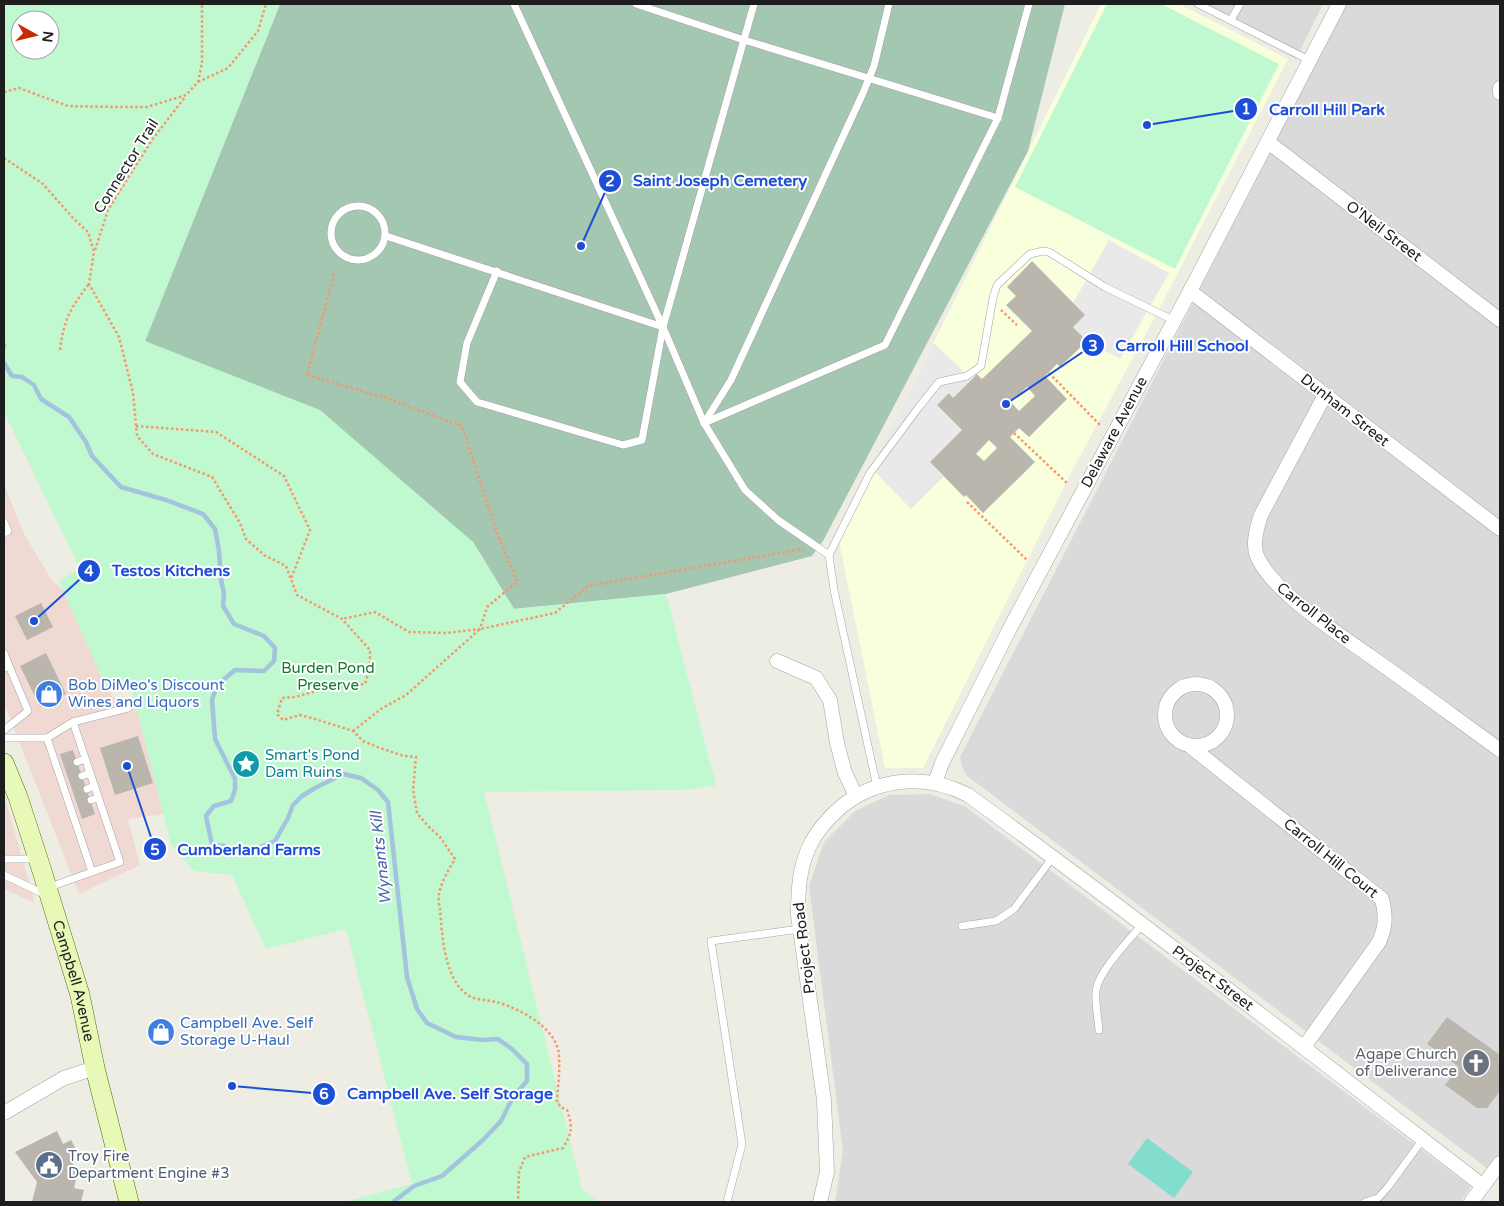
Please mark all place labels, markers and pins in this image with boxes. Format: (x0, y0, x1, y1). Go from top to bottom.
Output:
callout: Carroll Hill Park (1233, 94, 1395, 125)
callout: Saint Joseph Cemetery (598, 165, 817, 196)
callout: Carroll Hill School (1080, 330, 1259, 361)
callout: Testos Kitchens (77, 555, 240, 586)
place label: Bob DiMeo's Discount Wines and Liquors (68, 676, 225, 711)
shop icon: Bob DiMeo's Discount Wines and Liquors (34, 679, 64, 709)
place label: Smart's Pond Dam Ruins (265, 746, 360, 781)
place icon: Smart's Pond Dam Ruins (231, 749, 261, 779)
callout: Cumberland Farms (142, 834, 331, 865)
place label: Campbell Ave. Self Storage U-Haul (180, 1014, 314, 1049)
shop icon: Campbell Ave. Self Storage U-Haul (146, 1017, 176, 1047)
place label: Agape Church of Deliverance (1355, 1045, 1457, 1080)
church icon: Agape Church of Deliverance (1461, 1048, 1491, 1078)
callout: Campbell Ave. Self Storage (312, 1078, 563, 1109)
place label: Troy Fire Department Engine #3 (68, 1147, 230, 1182)
public building icon: Troy Fire Department Engine #3 (34, 1150, 64, 1180)

